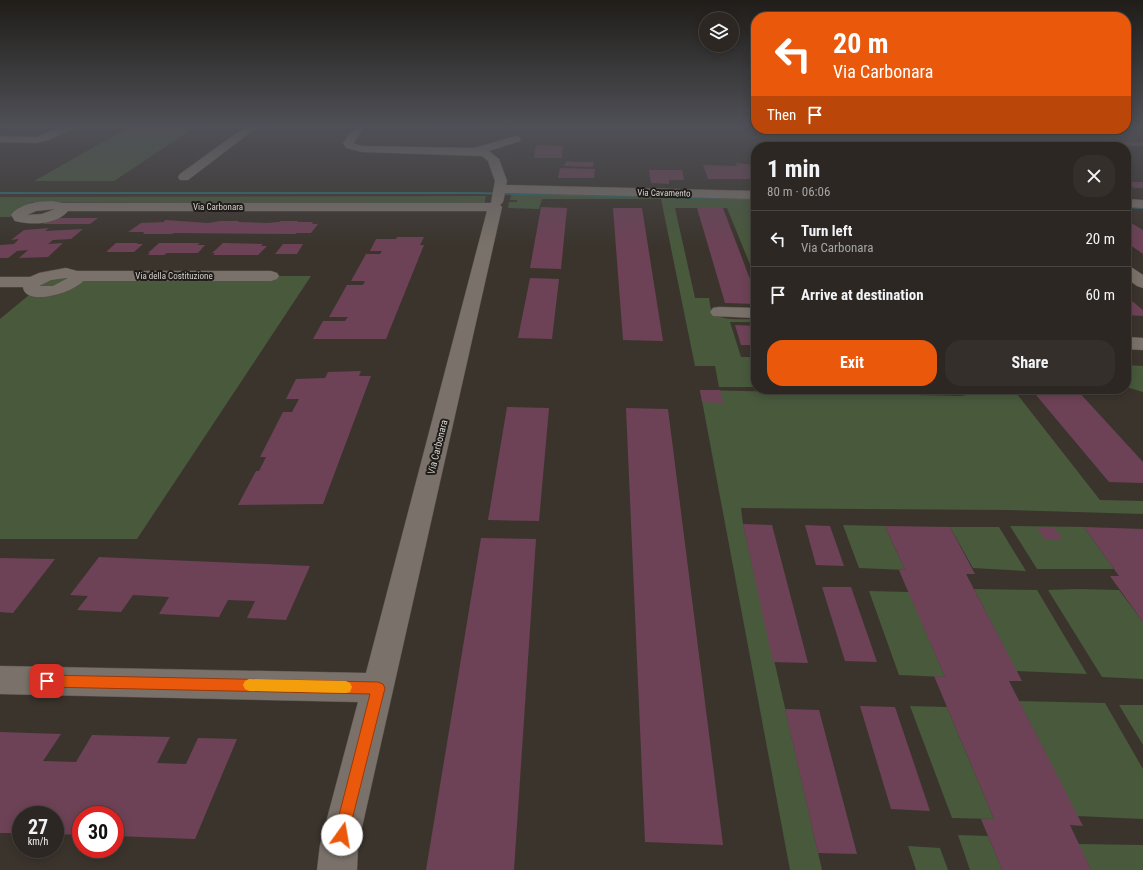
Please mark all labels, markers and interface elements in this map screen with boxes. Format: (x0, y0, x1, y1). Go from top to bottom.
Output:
map controls (699, 12, 739, 52)
button: layers (699, 12, 739, 52)
text: 20 m (833, 27, 889, 60)
icon: left (767, 28, 819, 80)
text: Via Carbonara (833, 61, 933, 82)
icon: arrive (804, 104, 826, 126)
text: Then (767, 106, 796, 124)
text: 1 min (767, 155, 820, 183)
button: close (1073, 155, 1115, 197)
text: 80 m · 06:06 (767, 184, 830, 199)
street label: Via Cavamento (637, 188, 691, 198)
street label: Via Carbonara (193, 202, 243, 212)
text: Turn left (801, 222, 852, 240)
icon: left (767, 228, 789, 250)
text: 20 m (1085, 230, 1115, 248)
text: Via Carbonara (801, 240, 873, 255)
street label: Via della Costituzione (135, 271, 213, 281)
icon: arrive (767, 284, 789, 306)
text: Arrive at destination (801, 286, 924, 304)
text: 60 m (1085, 286, 1115, 304)
button: Exit (767, 340, 937, 386)
button: Share (945, 340, 1115, 386)
street label: Via Carbonara (425, 419, 450, 475)
pin (30, 664, 64, 698)
icon: arrive (36, 670, 58, 692)
speed limit sign: 30 (72, 806, 124, 858)
position arrow (321, 814, 363, 856)
text: 27 (28, 815, 48, 839)
text: km/h (28, 836, 48, 847)

